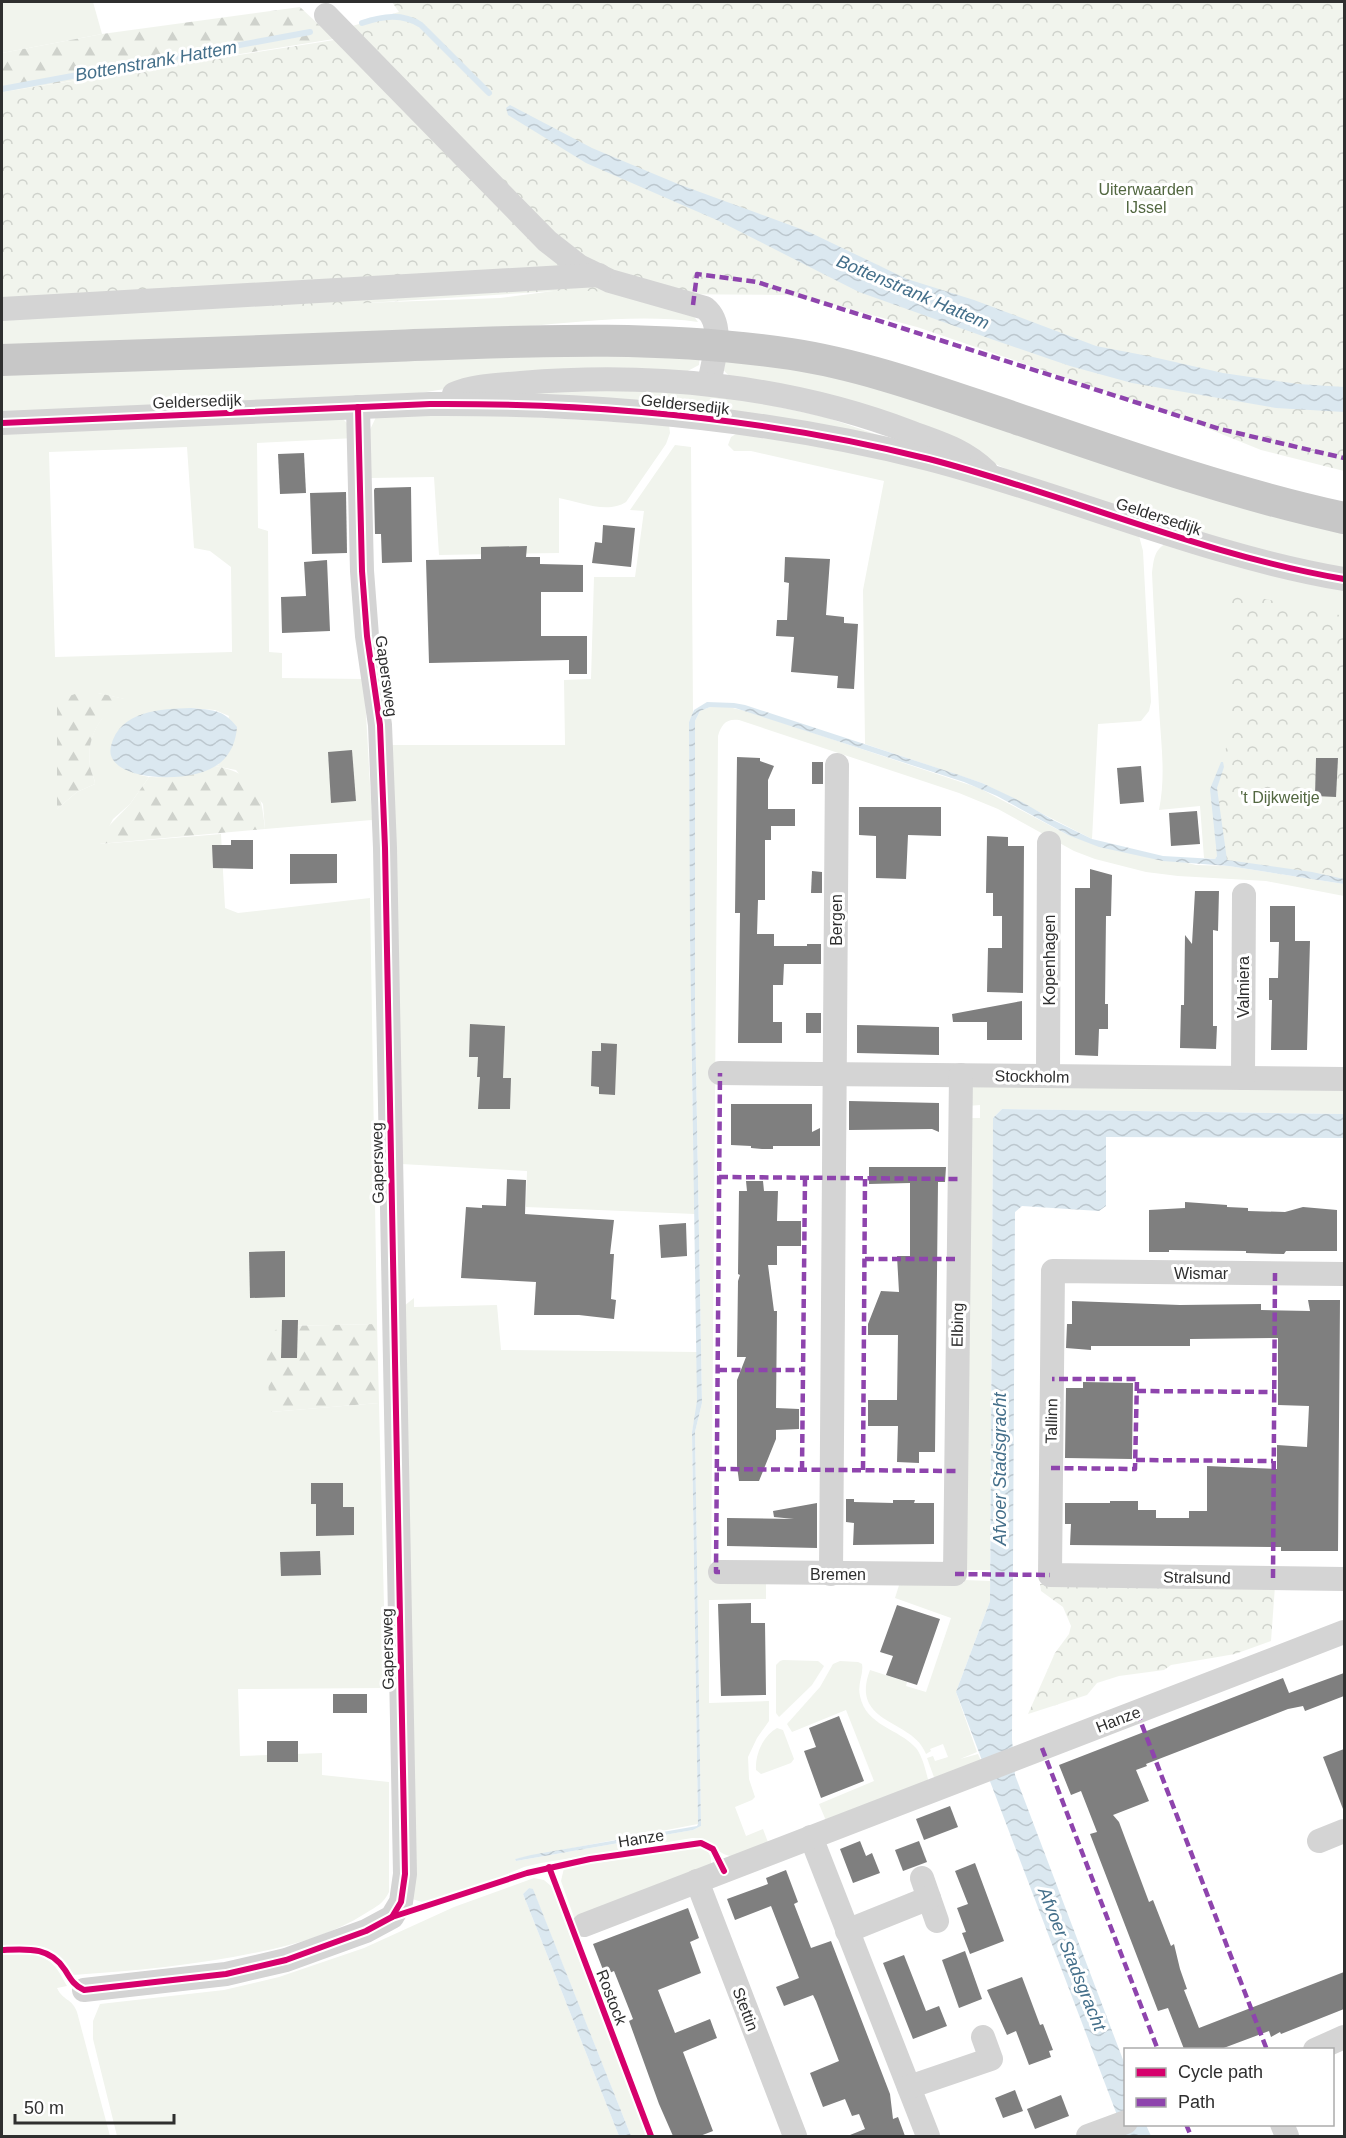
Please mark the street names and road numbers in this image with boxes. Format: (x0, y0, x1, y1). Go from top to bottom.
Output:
street label: Geldersedijk (152, 391, 243, 412)
street label: Geldersedijk (640, 391, 731, 418)
street label: Geldersedijk (1114, 495, 1205, 539)
street label: Gapersweg (372, 634, 401, 718)
street label: Bergen (828, 894, 845, 946)
street label: Kopenhagen (1041, 915, 1058, 1005)
street label: Valmiera (1235, 956, 1252, 1018)
street label: Stockholm (994, 1067, 1069, 1086)
street label: Gapersweg (368, 1122, 387, 1204)
street label: Wismar (1174, 1265, 1229, 1282)
street label: Elbing (949, 1303, 966, 1347)
street label: Tallinn (1043, 1398, 1060, 1444)
street label: Bremen (810, 1566, 866, 1583)
street label: Stralsund (1163, 1568, 1231, 1587)
street label: Gapersweg (378, 1608, 397, 1690)
street label: Hanze (1094, 1703, 1143, 1736)
street label: Hanze (617, 1826, 665, 1851)
street label: Rostock (593, 1967, 630, 2028)
street label: Stettin (729, 1985, 762, 2033)

